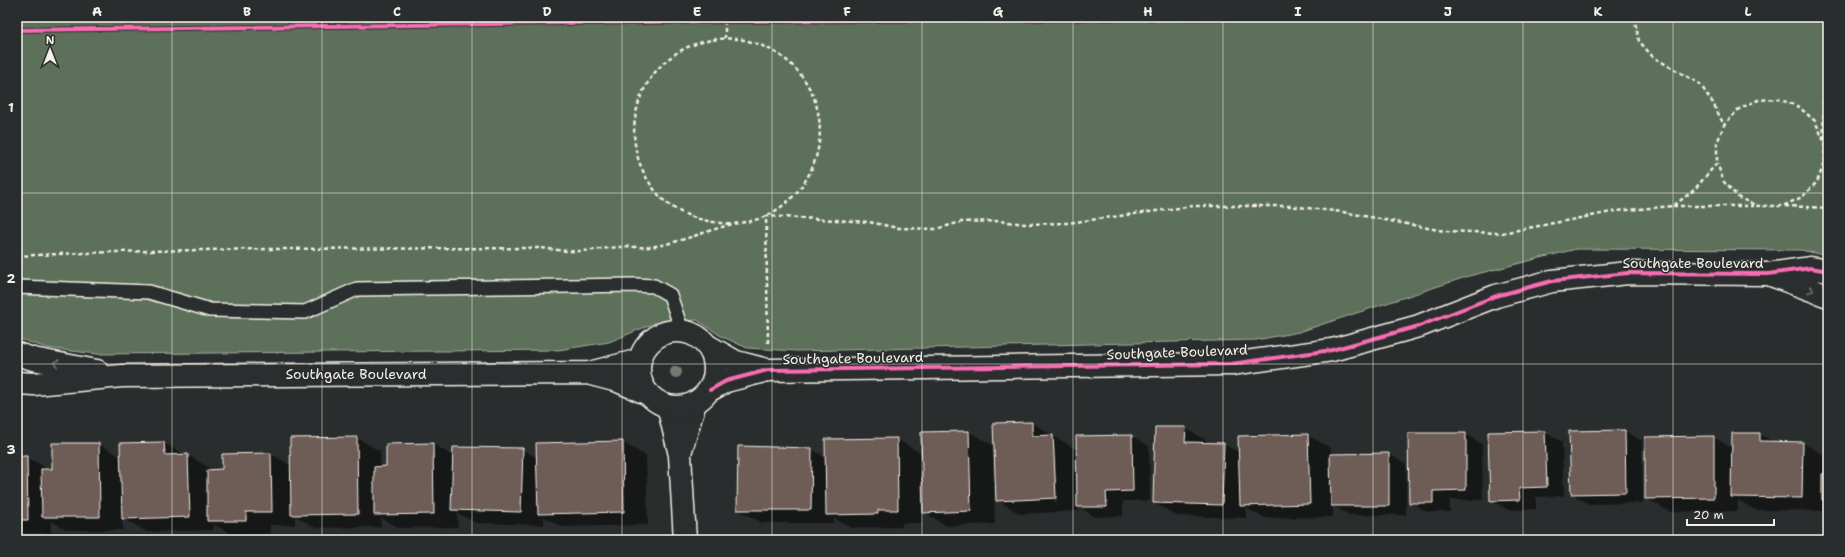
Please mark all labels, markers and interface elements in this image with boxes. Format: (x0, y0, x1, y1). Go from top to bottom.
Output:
text: A (92, 3, 102, 20)
text: B (243, 3, 251, 20)
text: C (393, 3, 401, 20)
text: D (542, 3, 552, 20)
text: E (693, 3, 702, 20)
text: F (843, 3, 851, 20)
text: G (993, 3, 1004, 20)
text: H (1143, 3, 1153, 20)
text: I (1294, 3, 1302, 20)
text: J (1444, 3, 1452, 20)
text: K (1594, 3, 1603, 20)
text: L (1744, 3, 1752, 20)
north arrow (30, 30, 70, 70)
text: N (46, 33, 55, 48)
text: 1 (8, 99, 14, 116)
street label: Southgate Boulevard (1622, 254, 1764, 272)
text: 2 (6, 270, 16, 287)
one-way arrow (1807, 286, 1814, 294)
street label: Southgate Boulevard (1106, 341, 1248, 363)
street label: Southgate Boulevard (782, 348, 924, 368)
one-way arrow (53, 359, 59, 368)
street label: Southgate Boulevard (285, 365, 427, 383)
text: 3 (6, 441, 16, 458)
scale bar (1687, 501, 1774, 527)
text: 20 m (1693, 507, 1724, 523)

